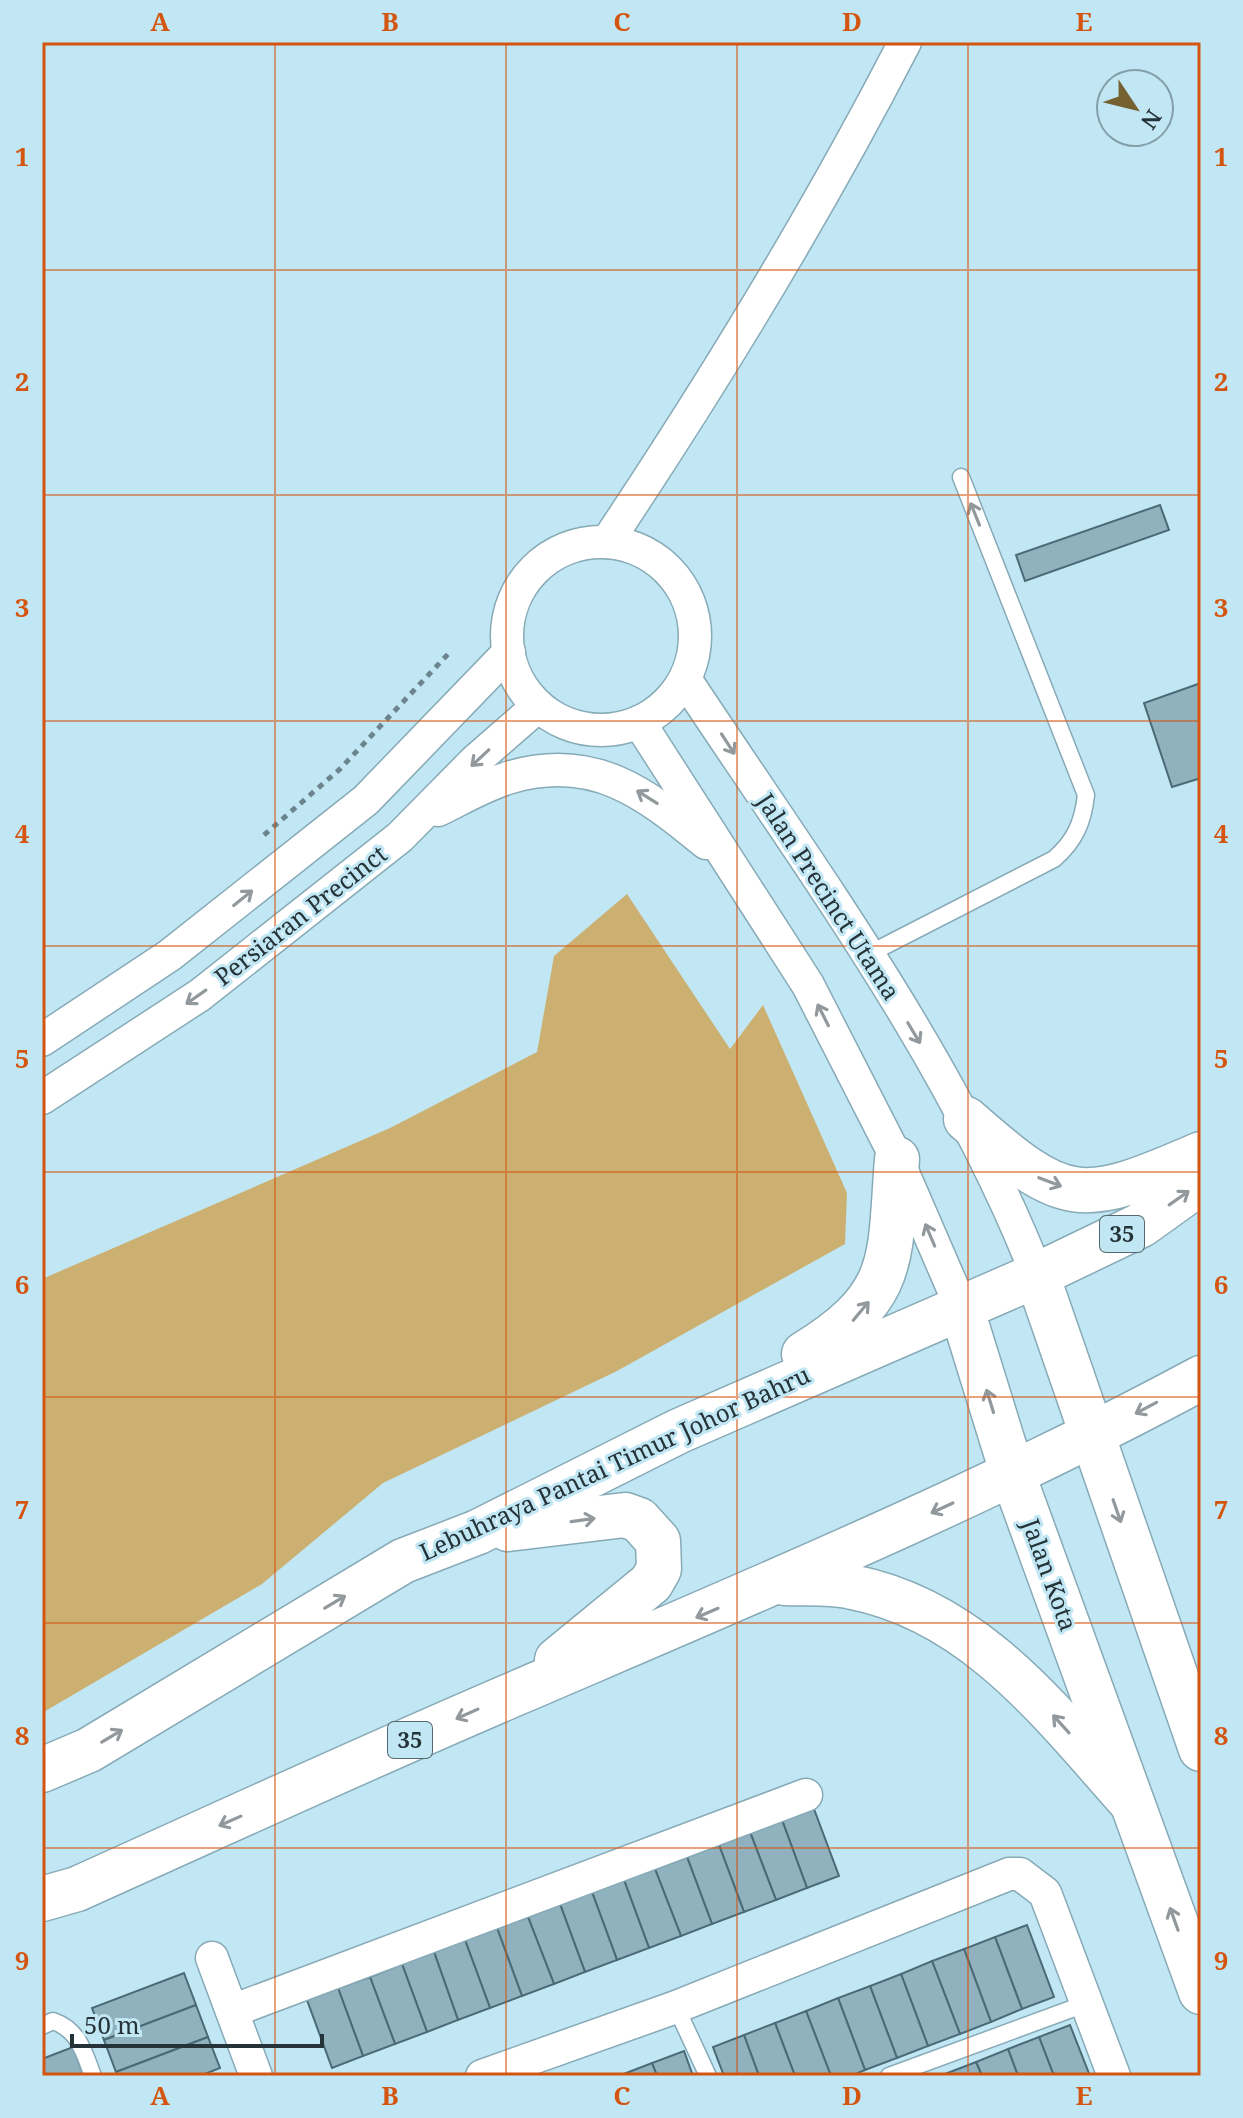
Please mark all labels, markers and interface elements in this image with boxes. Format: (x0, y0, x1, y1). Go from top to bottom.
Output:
text: A (150, 3, 170, 39)
text: B (381, 3, 399, 39)
text: C (613, 3, 631, 39)
text: D (842, 3, 862, 39)
text: E (1076, 3, 1093, 39)
north arrow (1095, 68, 1175, 148)
text: N (1135, 104, 1169, 136)
text: 1 (15, 138, 29, 174)
text: 1 (1214, 138, 1228, 174)
text: 2 (15, 363, 29, 399)
text: 2 (1214, 363, 1228, 399)
one-way arrow (967, 502, 982, 527)
text: 3 (15, 589, 29, 625)
text: 3 (1214, 589, 1228, 625)
one-way arrow (720, 732, 736, 755)
one-way arrow (470, 748, 490, 766)
street label: Jalan Precinct Utama (749, 786, 909, 1006)
one-way arrow (636, 789, 659, 805)
text: 4 (15, 815, 30, 851)
text: 4 (1214, 815, 1229, 851)
street label: Persiaran Precinct (207, 837, 393, 993)
one-way arrow (232, 889, 253, 906)
one-way arrow (185, 989, 207, 1005)
one-way arrow (815, 1003, 831, 1027)
one-way arrow (907, 1021, 923, 1044)
text: 5 (15, 1040, 29, 1076)
text: 5 (1214, 1040, 1228, 1076)
one-way arrow (1037, 1176, 1062, 1191)
one-way arrow (1167, 1190, 1189, 1206)
road number: 35 (1100, 1216, 1144, 1252)
one-way arrow (922, 1223, 937, 1248)
text: 6 (15, 1266, 29, 1302)
text: 6 (1214, 1266, 1228, 1302)
one-way arrow (852, 1301, 870, 1322)
street label: Lebuhraya Pantai Timur Johor Bahru (414, 1357, 815, 1568)
one-way arrow (982, 1388, 997, 1414)
one-way arrow (1134, 1401, 1158, 1416)
text: 7 (15, 1491, 29, 1527)
text: 7 (1214, 1491, 1228, 1527)
one-way arrow (1110, 1498, 1125, 1523)
one-way arrow (930, 1501, 954, 1516)
one-way arrow (570, 1512, 595, 1527)
street label: Jalan Kota (1015, 1513, 1086, 1635)
one-way arrow (323, 1594, 346, 1610)
one-way arrow (695, 1606, 720, 1621)
one-way arrow (456, 1708, 480, 1723)
one-way arrow (1053, 1715, 1071, 1735)
text: 8 (15, 1717, 29, 1753)
text: 8 (1214, 1717, 1228, 1753)
road number: 35 (388, 1722, 432, 1758)
one-way arrow (100, 1728, 123, 1744)
one-way arrow (218, 1814, 243, 1829)
one-way arrow (1166, 1907, 1181, 1932)
text: 9 (15, 1942, 29, 1978)
text: 9 (1214, 1942, 1228, 1978)
scale bar (72, 1998, 322, 2048)
text: 50 m (84, 2008, 140, 2041)
text: A (150, 2077, 170, 2113)
text: B (381, 2077, 399, 2113)
text: C (613, 2077, 631, 2113)
text: D (842, 2077, 862, 2113)
text: E (1076, 2077, 1093, 2113)

